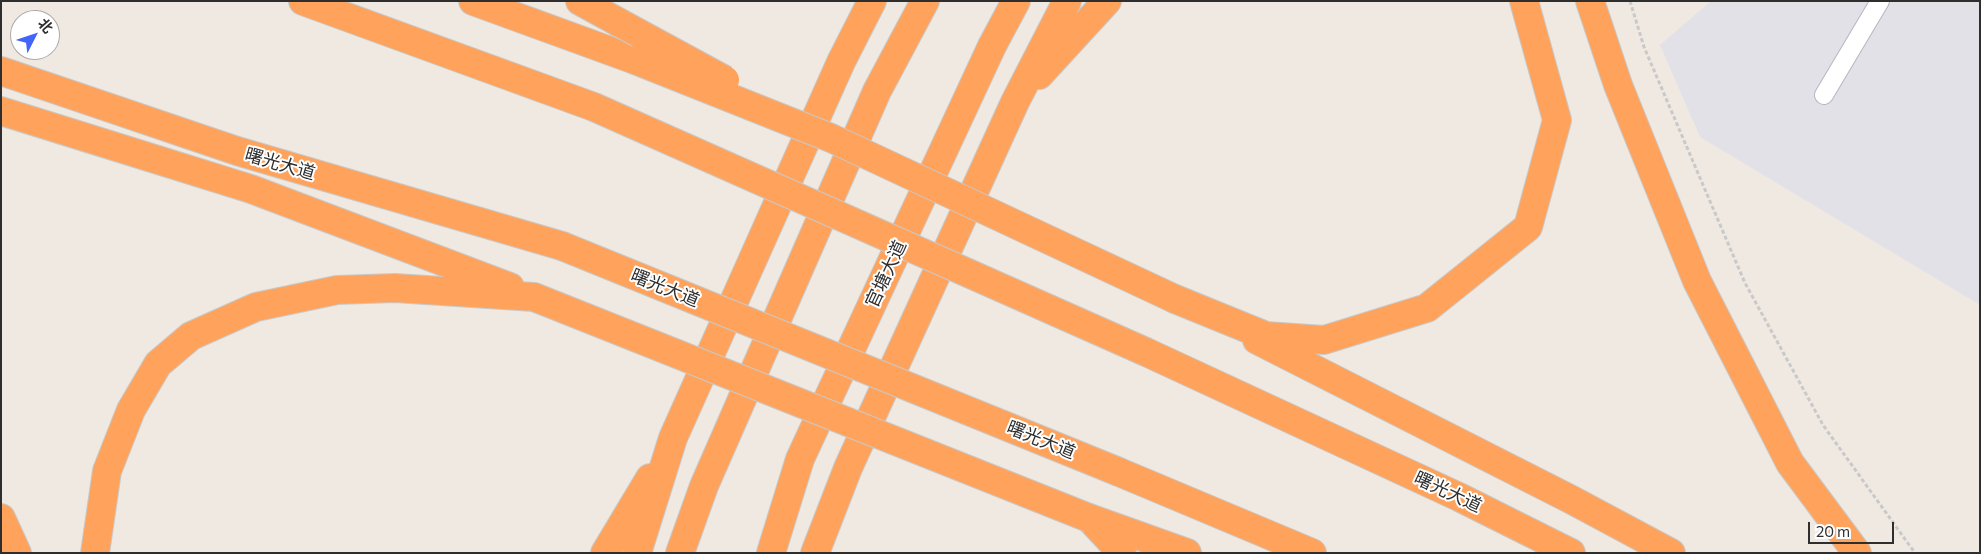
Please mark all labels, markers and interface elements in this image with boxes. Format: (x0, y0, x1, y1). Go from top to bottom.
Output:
north arrow (10, 10, 60, 60)
text: 北 (35, 15, 57, 36)
street label: 曙光大道 (242, 144, 318, 184)
street label: 官塘大道 (861, 237, 911, 311)
street label: 曙光大道 (628, 265, 702, 311)
street label: 曙光大道 (1004, 417, 1078, 463)
street label: 曙光大道 (1411, 467, 1485, 517)
scale bar (1811, 512, 1897, 544)
text: 20 m (1816, 522, 1850, 540)

